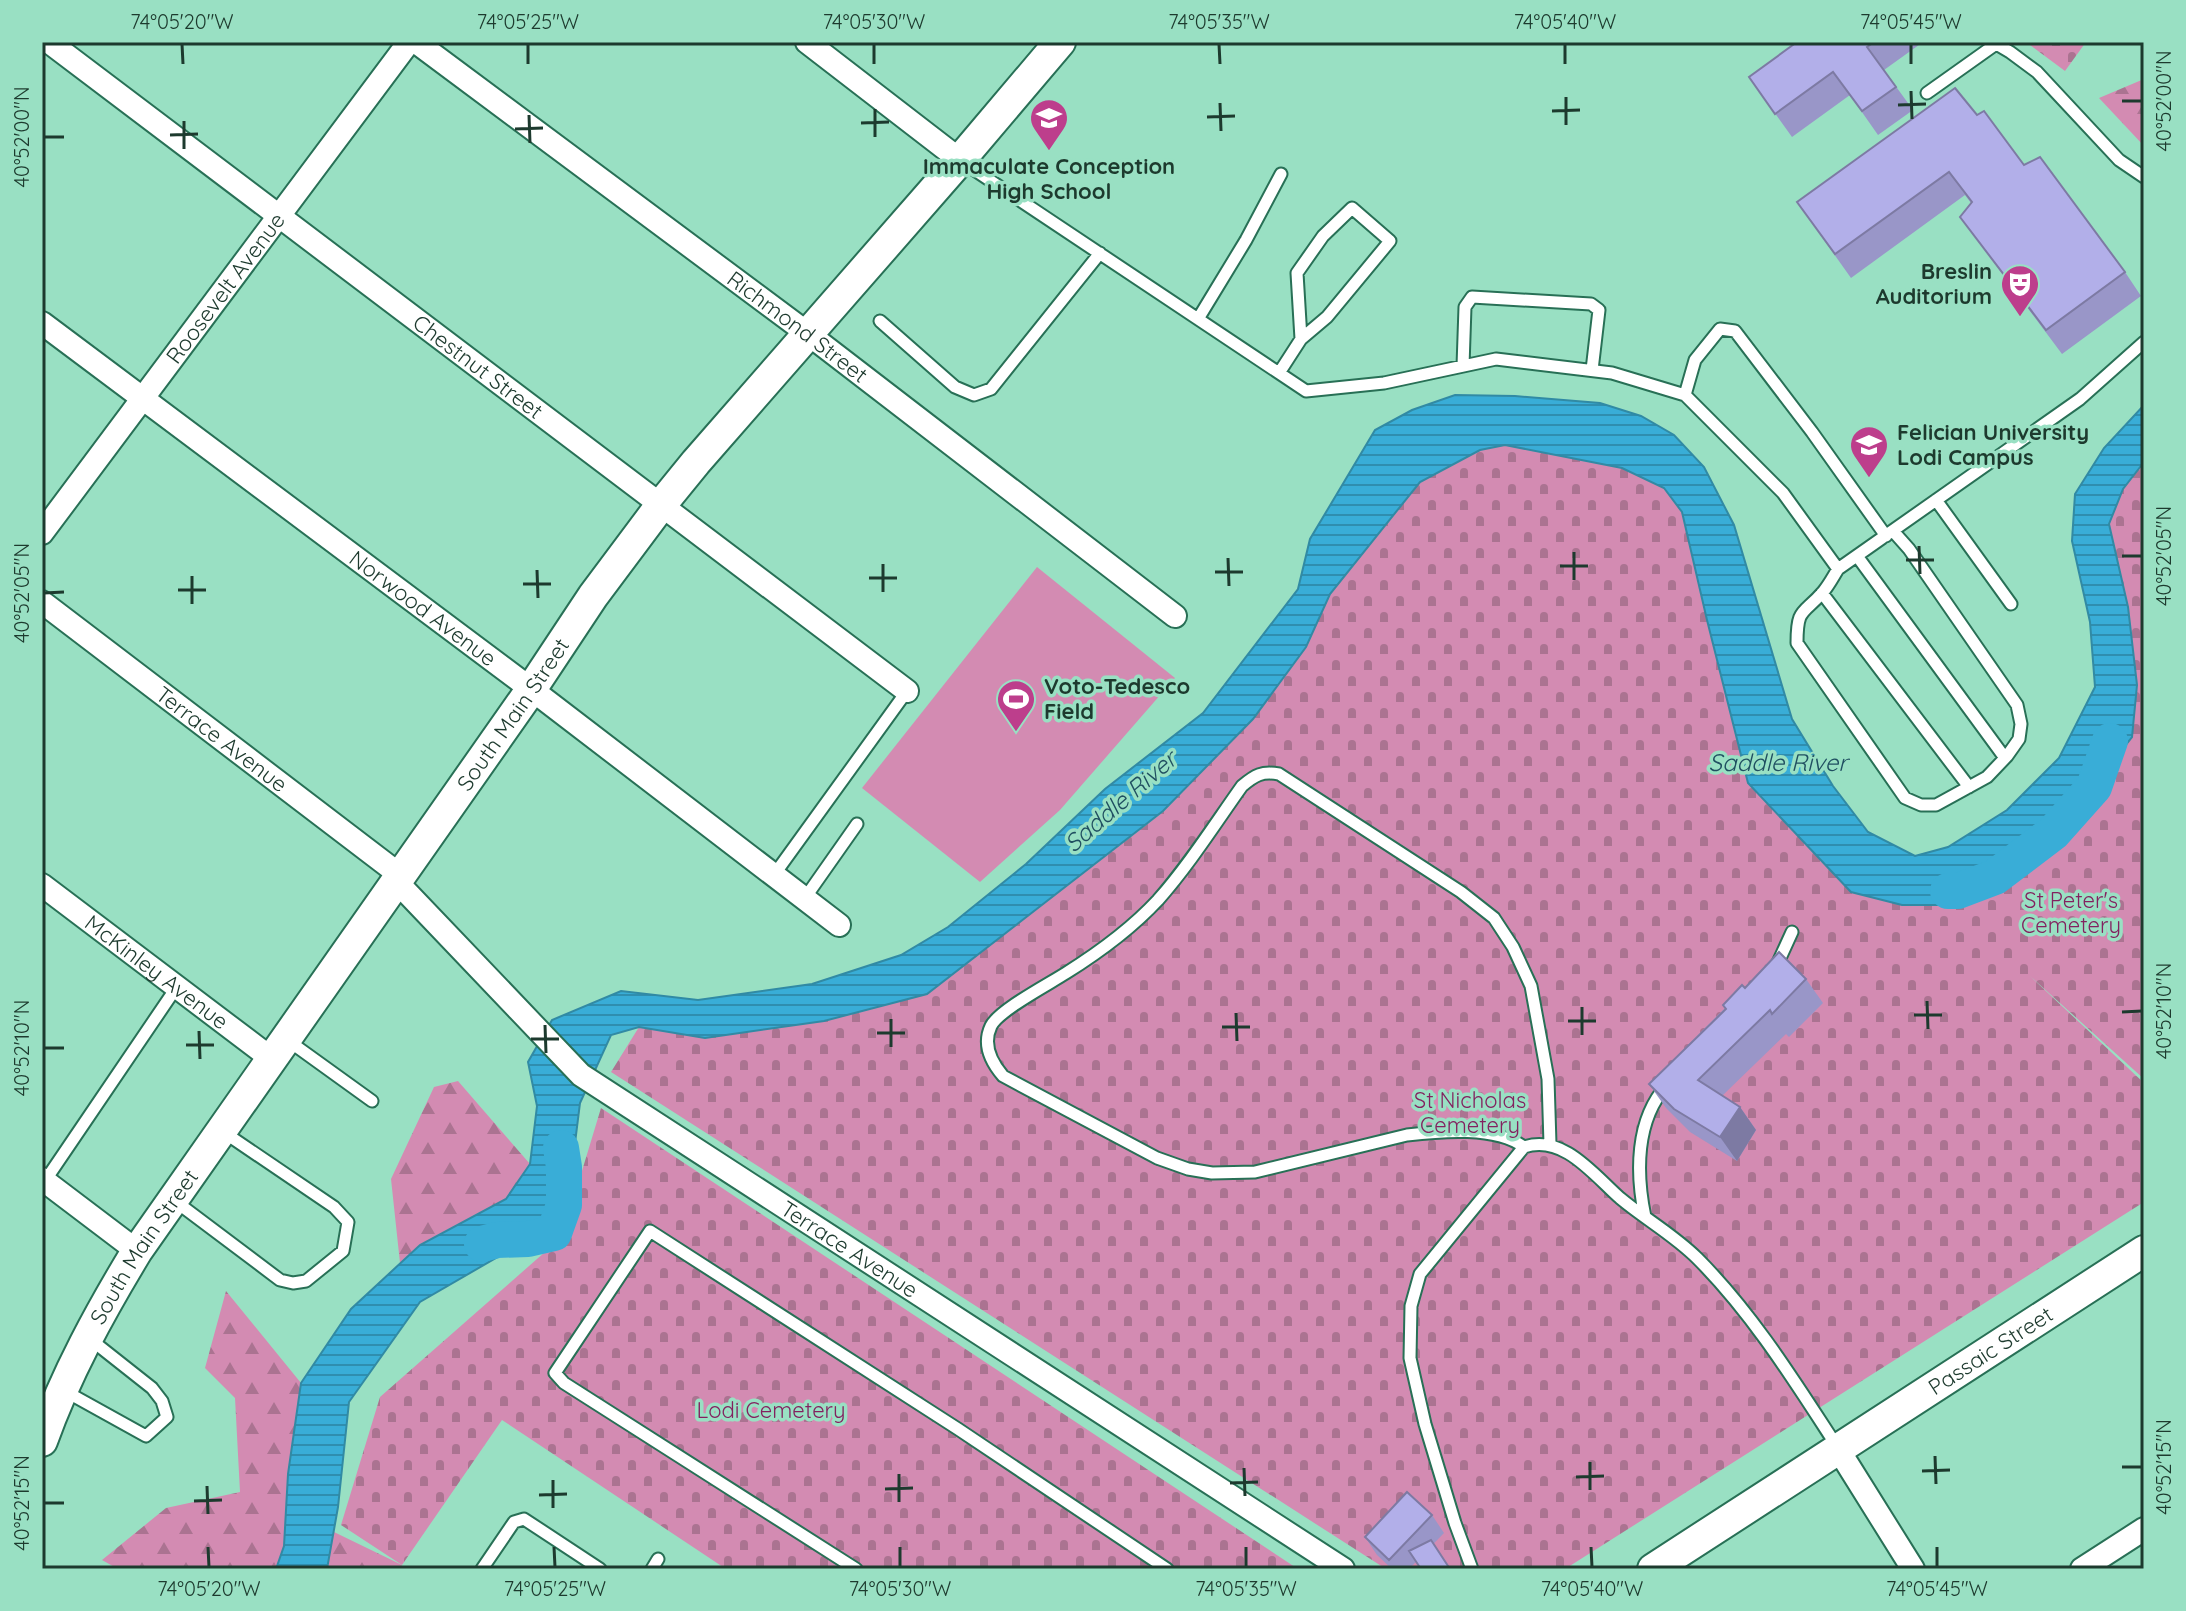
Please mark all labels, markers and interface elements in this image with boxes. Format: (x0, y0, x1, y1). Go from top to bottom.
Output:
text: 74°05'20"W (130, 9, 234, 34)
text: 74°05'25"W (477, 9, 579, 34)
text: 74°05'30"W (823, 9, 925, 34)
text: 74°05'35"W (1168, 9, 1270, 34)
text: 74°05'40"W (1514, 9, 1616, 34)
text: 74°05'45"W (1860, 9, 1962, 34)
text: 40°52'00"N (2151, 51, 2176, 151)
text: 40°52'00"N (9, 87, 34, 187)
school or university icon: Immaculate Conception High School (1028, 97, 1070, 152)
place label: Immaculate Conception High School (923, 152, 1175, 205)
street label: Roosevelt Avenue (160, 207, 291, 369)
place label: Breslin Auditorium (1876, 257, 1992, 310)
theatre icon: Breslin Auditorium (1999, 263, 2041, 318)
street label: Richmond Street (722, 265, 873, 389)
street label: Chestnut Street (407, 308, 549, 425)
place label: Felician University Lodi Campus (1897, 418, 2089, 471)
school or university icon: Felician University Lodi Campus (1848, 424, 1890, 479)
text: 40°52'05"N (2151, 506, 2176, 606)
text: 40°52'05"N (9, 543, 34, 643)
street label: Norwood Avenue (344, 544, 502, 672)
street label: South Main Street (450, 633, 575, 796)
place label: Voto-Tedesco Field (1044, 672, 1190, 725)
sports icon: Voto-Tedesco Field (995, 678, 1037, 733)
street label: Terrace Avenue (150, 680, 293, 798)
water label: Saddle River (1058, 742, 1184, 858)
water label: Saddle River (1708, 747, 1850, 777)
park label: St Peter's Cemetery (2021, 886, 2121, 939)
street label: McKinley Avenue (79, 909, 234, 1035)
text: 40°52'10"N (2151, 963, 2176, 1059)
text: 40°52'10"N (9, 1000, 34, 1096)
park label: St Nicholas Cemetery (1414, 1086, 1526, 1139)
street label: South Main Street (84, 1164, 204, 1329)
street label: Terrace Avenue (775, 1194, 923, 1304)
street label: Passaic Street (1923, 1300, 2058, 1401)
park label: Lodi Cemetery (696, 1396, 846, 1424)
text: 40°52'15"N (2151, 1419, 2176, 1515)
text: 40°52'15"N (9, 1455, 34, 1551)
text: 74°05'20"W (157, 1576, 261, 1601)
text: 74°05'25"W (504, 1576, 606, 1601)
text: 74°05'30"W (849, 1576, 951, 1601)
text: 74°05'35"W (1195, 1576, 1297, 1601)
text: 74°05'40"W (1541, 1576, 1643, 1601)
text: 74°05'45"W (1886, 1576, 1988, 1601)

